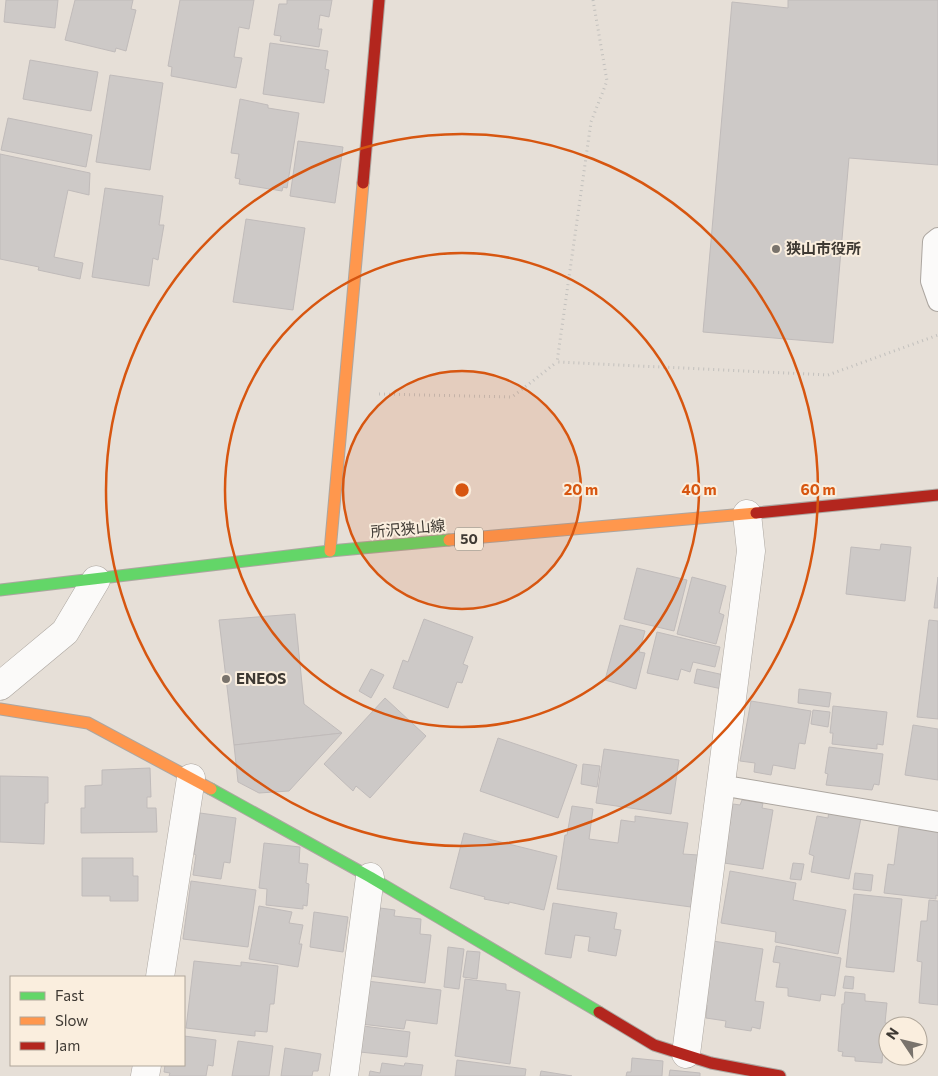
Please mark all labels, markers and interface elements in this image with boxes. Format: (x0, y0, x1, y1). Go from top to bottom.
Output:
place label: 狭山市役所 (786, 239, 861, 257)
marker: 狭山市役所 (770, 243, 782, 255)
text: 20 m (564, 480, 598, 498)
text: 40 m (681, 480, 717, 498)
text: 60 m (800, 480, 836, 498)
centre of rings (453, 481, 471, 499)
street label: 所沢狭山線 (370, 516, 446, 540)
road number: 50 (455, 528, 483, 550)
place label: ENEOS (236, 669, 286, 687)
marker: ENEOS (220, 673, 232, 685)
legend (10, 976, 185, 1066)
text: Fast (55, 986, 84, 1004)
text: Slow (55, 1011, 88, 1029)
north arrow (878, 1016, 928, 1066)
text: N (882, 1024, 902, 1042)
text: Jam (55, 1036, 80, 1054)

